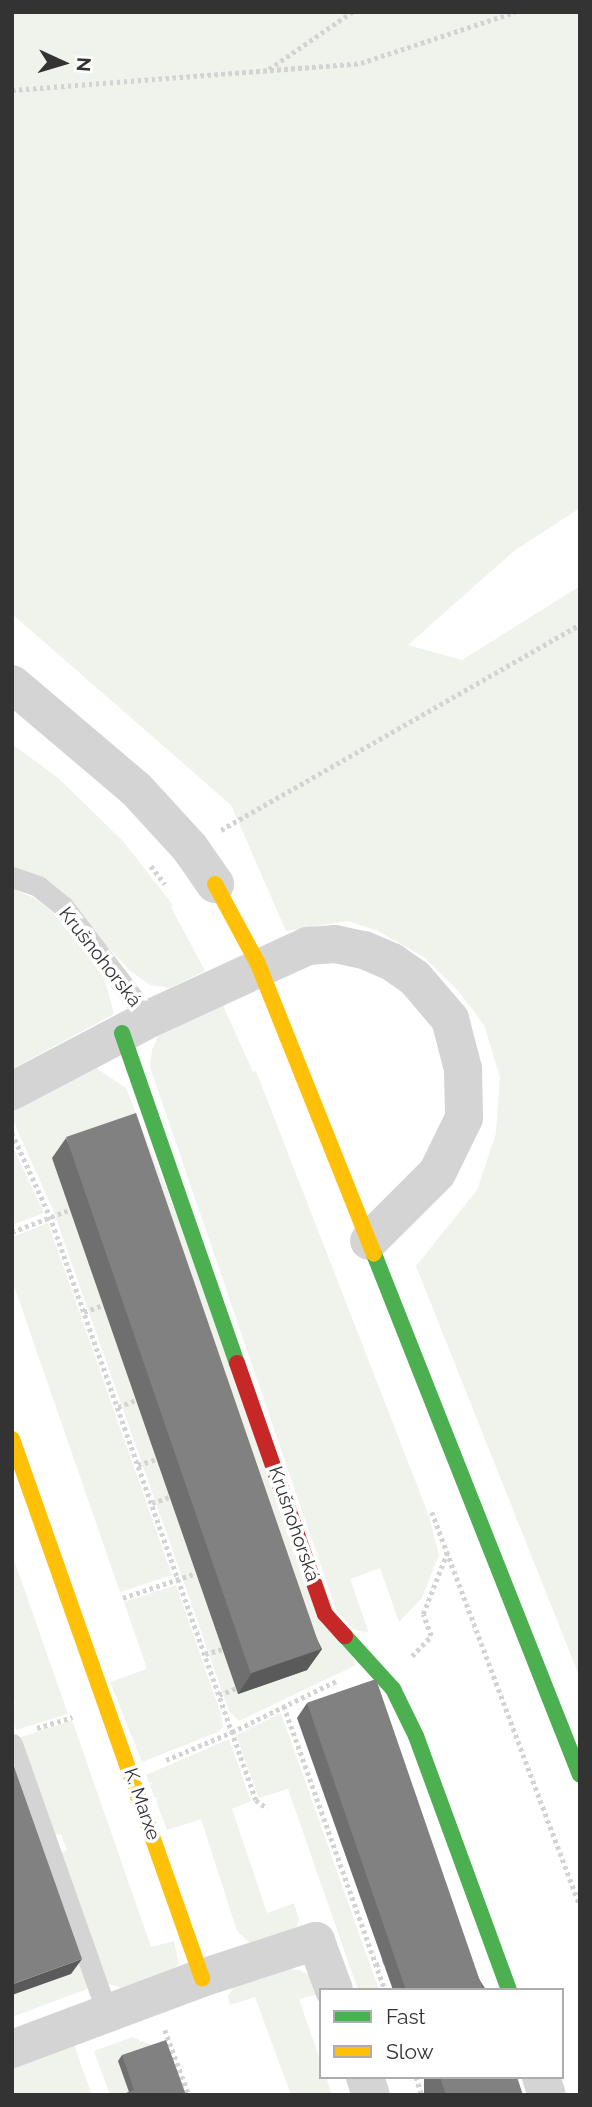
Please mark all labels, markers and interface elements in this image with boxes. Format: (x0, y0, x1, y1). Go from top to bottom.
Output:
north arrow (28, 28, 98, 98)
text: N (72, 56, 95, 72)
street label: Krušnohorská (54, 903, 146, 1011)
street label: Krušnohorská (264, 1463, 324, 1585)
street label: K. Marxe (119, 1765, 165, 1843)
legend (319, 1988, 564, 2079)
text: Fast (386, 2004, 426, 2029)
text: Slow (386, 2039, 434, 2064)

